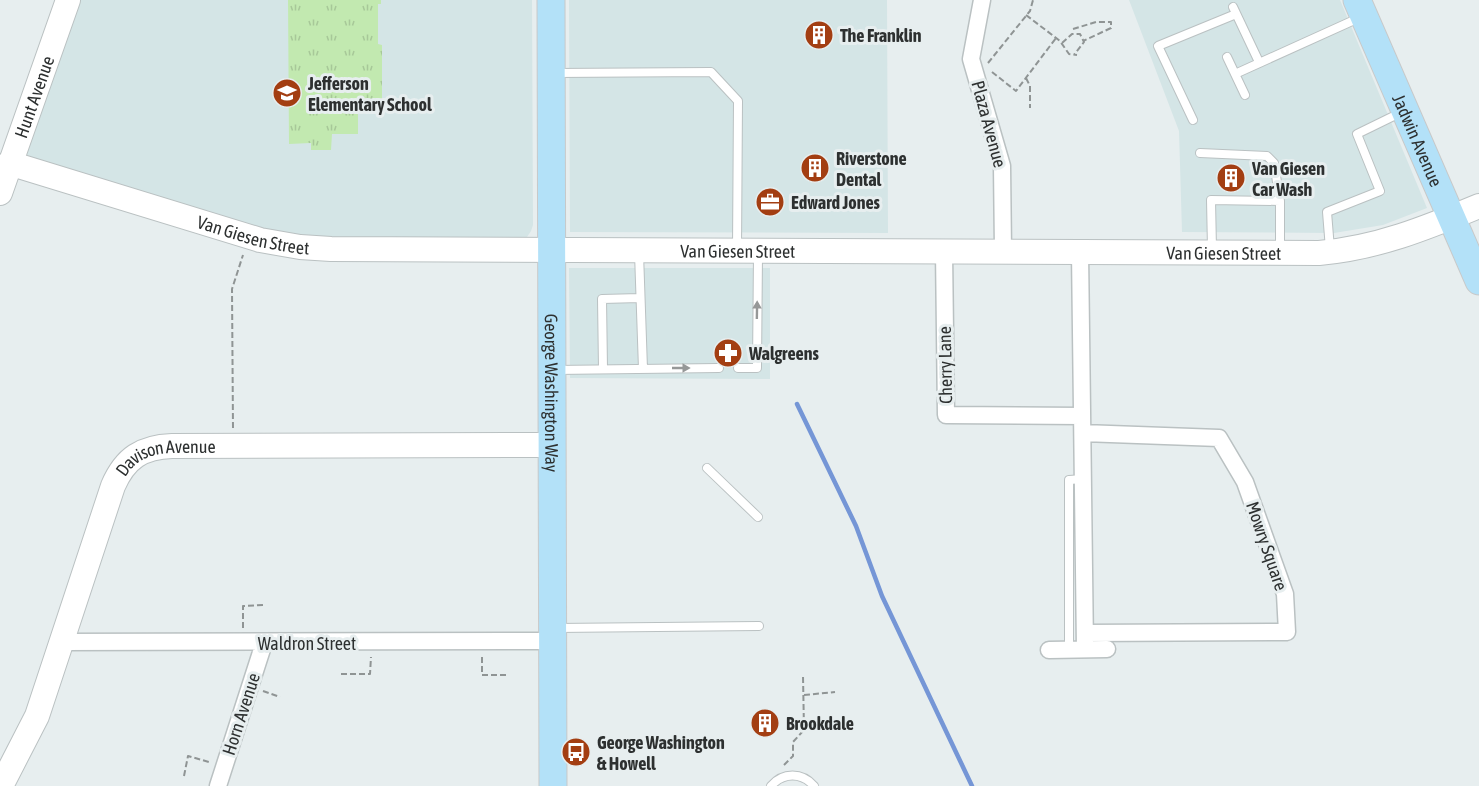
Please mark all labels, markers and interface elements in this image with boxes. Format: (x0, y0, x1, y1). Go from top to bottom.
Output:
building icon: The Franklin (803, 19, 835, 51)
place label: The Franklin (840, 25, 922, 46)
street label: Hunt Avenue (10, 53, 58, 141)
place label: Jefferson Elementary School (307, 73, 432, 115)
school or university icon: Jefferson Elementary School (271, 77, 303, 109)
street label: Plaza Avenue (967, 78, 1011, 170)
street label: Jadwin Avenue (1389, 91, 1447, 190)
place label: Riverstone Dental (836, 148, 907, 190)
building icon: Riverstone Dental (799, 152, 831, 184)
place label: Van Giesen Car Wash (1251, 158, 1325, 200)
building icon: Van Giesen Car Wash (1215, 162, 1247, 194)
office icon: Edward Jones (754, 186, 786, 218)
place label: Edward Jones (791, 192, 881, 213)
street label: Van Giesen Street (195, 211, 310, 258)
street label: Van Giesen Street (680, 240, 795, 261)
street label: Van Giesen Street (1166, 242, 1281, 263)
one-way arrow (753, 300, 762, 319)
street label: George Washington Way (541, 314, 563, 472)
street label: Cherry Lane (934, 326, 956, 404)
pharmacy icon: Walgreens (712, 337, 744, 369)
place label: Walgreens (748, 343, 819, 364)
one-way arrow (672, 363, 691, 373)
street label: Davison Avenue (111, 435, 216, 479)
street label: Mowry Square (1242, 499, 1292, 593)
street label: Waldron Street (258, 633, 356, 654)
street label: Horn Avenue (218, 670, 264, 758)
building icon: Brookdale (749, 707, 781, 739)
place label: Brookdale (786, 713, 854, 734)
place label: George Washington & Howell (597, 732, 725, 774)
bus stop icon: George Washington & Howell (560, 736, 592, 768)

